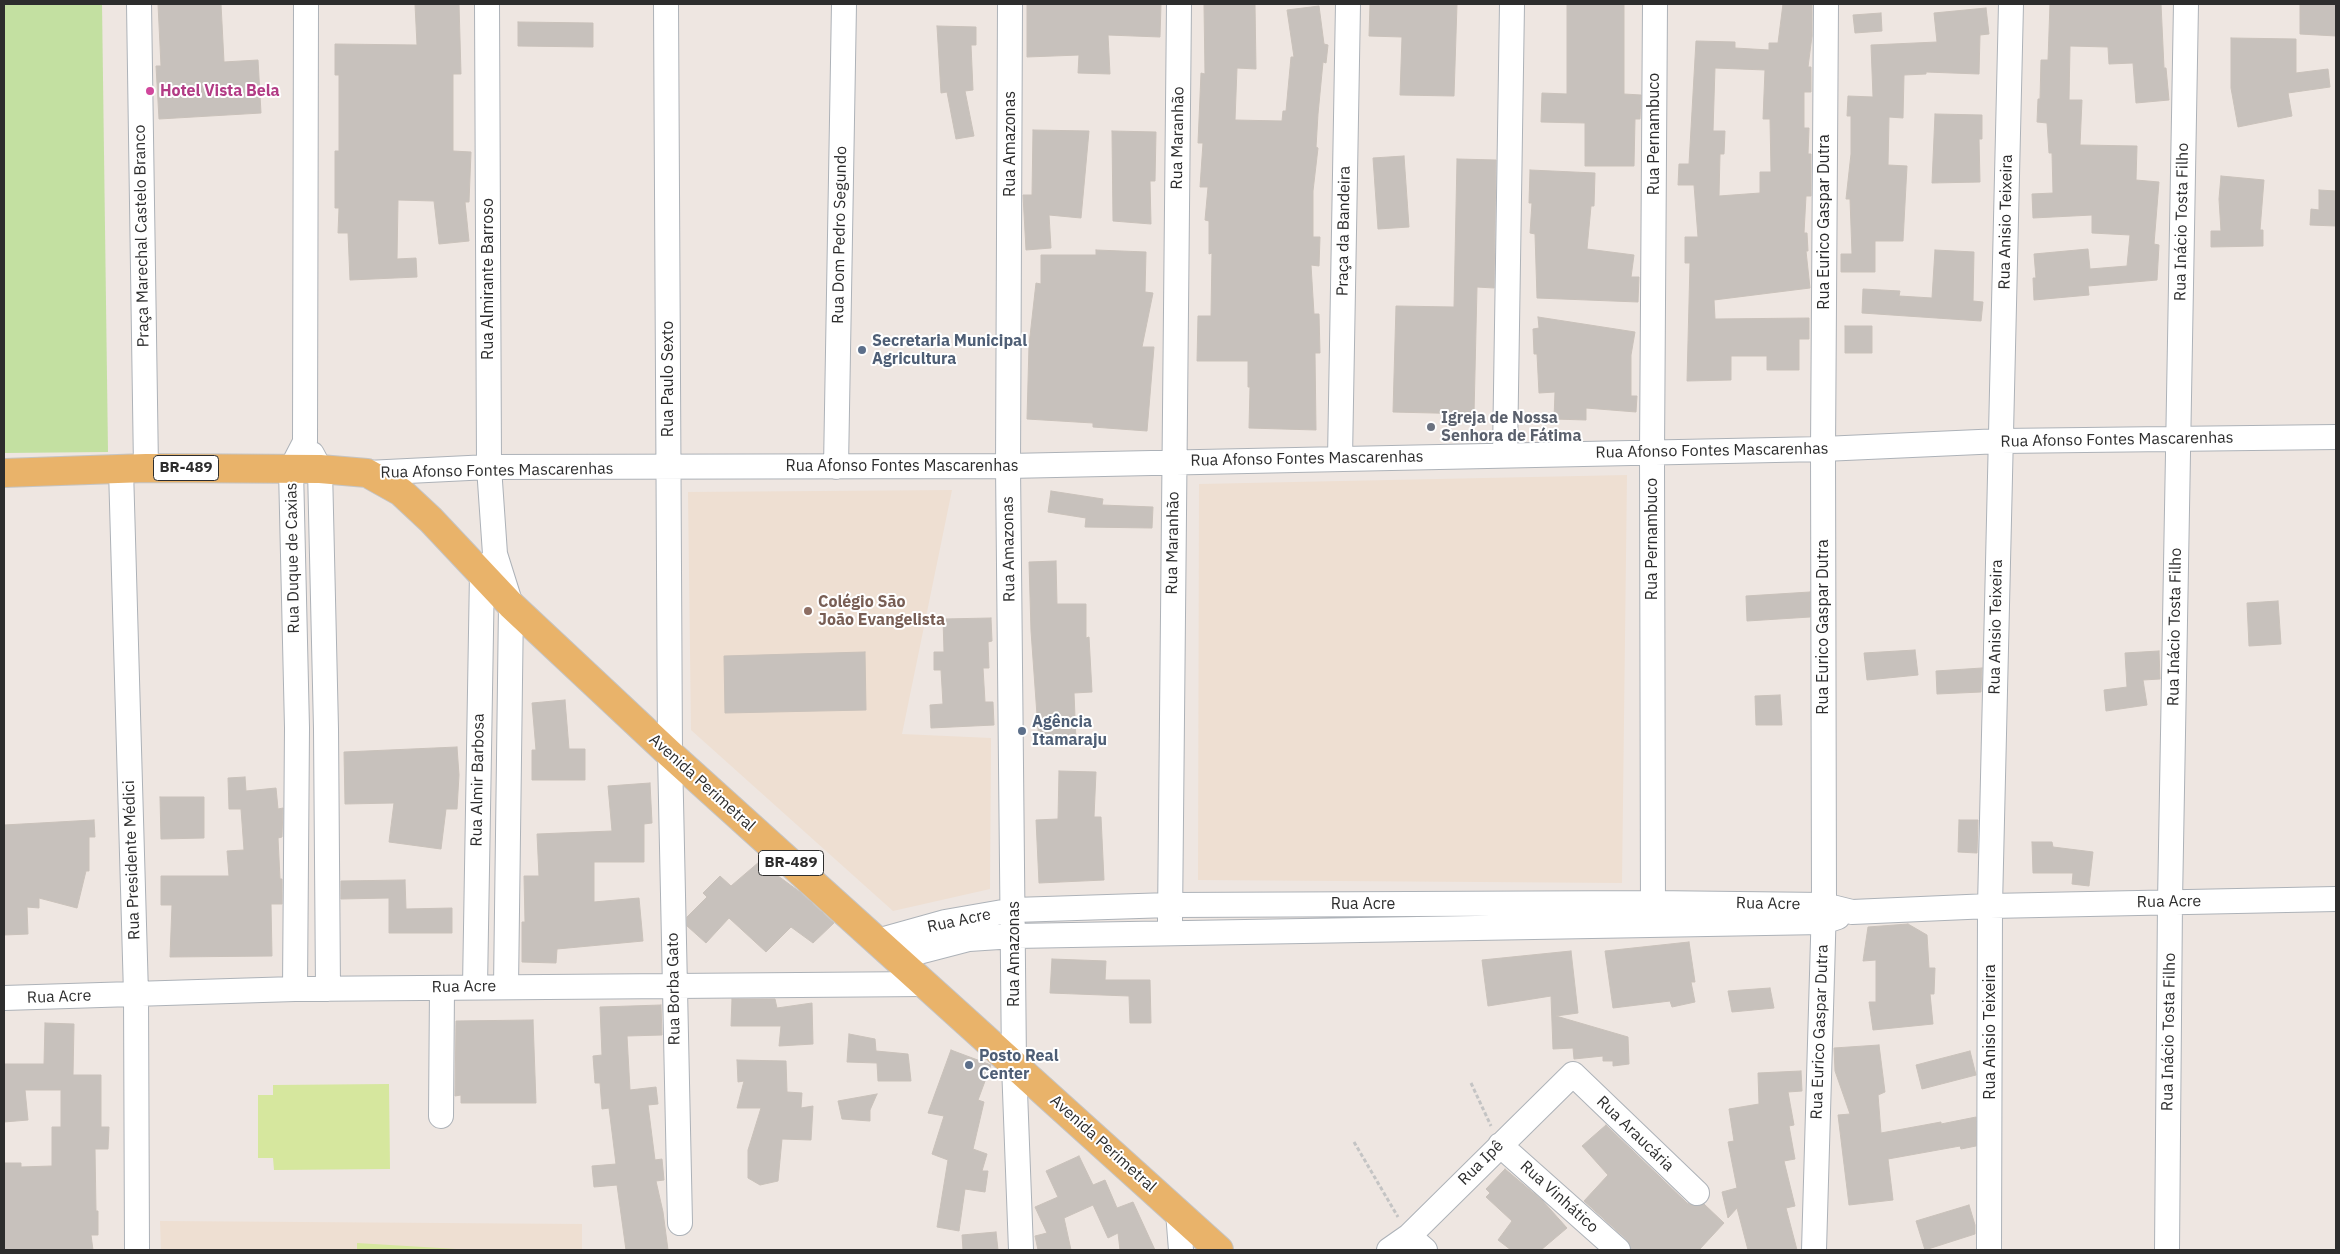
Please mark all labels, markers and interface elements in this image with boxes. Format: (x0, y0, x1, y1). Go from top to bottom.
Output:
street label: Rua Pernambuco (1644, 73, 1664, 195)
place label: Hotel Vista Bela (160, 81, 280, 101)
marker: Hotel Vista Bela (144, 85, 156, 97)
street label: Rua Maranhão (1168, 86, 1188, 190)
street label: Rua Amazonas (1000, 91, 1020, 197)
street label: Praça Marechal Castelo Branco (130, 125, 154, 347)
street label: Rua Eurico Gaspar Dutra (1814, 134, 1834, 310)
street label: Rua Inácio Tosta Filho (2171, 143, 2193, 301)
street label: Rua Dom Pedro Segundo (829, 146, 851, 324)
street label: Rua Anisio Teixeira (1995, 154, 2017, 290)
street label: Praça da Bandeira (1333, 166, 1355, 296)
street label: Rua Almirante Barroso (478, 198, 498, 360)
street label: Rua Paulo Sexto (658, 321, 678, 437)
place label: Secretaria Municipal Agricultura (872, 331, 1027, 369)
marker: Secretaria Municipal Agricultura (856, 344, 868, 356)
place label: Igreja de Nossa Senhora de Fátima (1441, 408, 1582, 446)
marker: Igreja de Nossa Senhora de Fátima (1425, 421, 1437, 433)
street label: Rua Afonso Fontes Mascarenhas (2000, 428, 2234, 452)
street label: Rua Afonso Fontes Mascarenhas (1595, 439, 1829, 463)
street label: Rua Afonso Fontes Mascarenhas (1190, 447, 1424, 471)
road number: BR-489 (154, 456, 218, 480)
street label: Rua Afonso Fontes Mascarenhas (785, 456, 1019, 476)
street label: Rua Afonso Fontes Mascarenhas (380, 459, 614, 483)
street label: Rua Pernambuco (1642, 478, 1662, 600)
street label: Rua Duque de Caxias (282, 482, 304, 634)
street label: Rua Maranhão (1163, 491, 1183, 595)
street label: Rua Amazonas (998, 496, 1020, 602)
street label: Rua Eurico Gaspar Dutra (1813, 539, 1833, 715)
street label: Rua Inácio Tosta Filho (2164, 548, 2186, 706)
street label: Rua Anisio Teixeira (1985, 559, 2007, 695)
place label: Colégio São João Evangelista (818, 592, 945, 630)
marker: Colégio São João Evangelista (802, 605, 814, 617)
place label: Agência Itamaraju (1032, 712, 1107, 750)
street label: Rua Almir Barbosa (467, 713, 489, 847)
marker: Agência Itamaraju (1016, 725, 1028, 737)
street label: Avenida Perimetral (645, 730, 759, 836)
street label: Rua Presidente Médici (120, 780, 144, 940)
road number: BR-489 (758, 850, 824, 876)
street label: Rua Acre (2137, 892, 2201, 912)
street label: Rua Acre (1331, 894, 1395, 914)
street label: Rua Acre (1736, 894, 1800, 914)
street label: Rua Amazonas (1004, 901, 1024, 1007)
street label: Rua Acre (925, 905, 993, 937)
street label: Rua Borba Gato (663, 932, 685, 1046)
street label: Rua Eurico Gaspar Dutra (1807, 944, 1833, 1120)
street label: Rua Inácio Tosta Filho (2158, 953, 2180, 1111)
street label: Rua Anisio Teixeira (1980, 964, 2000, 1100)
street label: Rua Acre (432, 977, 496, 997)
street label: Rua Acre (26, 986, 92, 1008)
place label: Posto Real Center (979, 1046, 1058, 1084)
marker: Posto Real Center (963, 1059, 975, 1071)
street label: Avenida Perimetral (1046, 1091, 1160, 1197)
street label: Rua Araucária (1592, 1092, 1678, 1176)
street label: Rua Ipê (1454, 1136, 1508, 1190)
street label: Rua Vinhático (1516, 1157, 1602, 1237)

